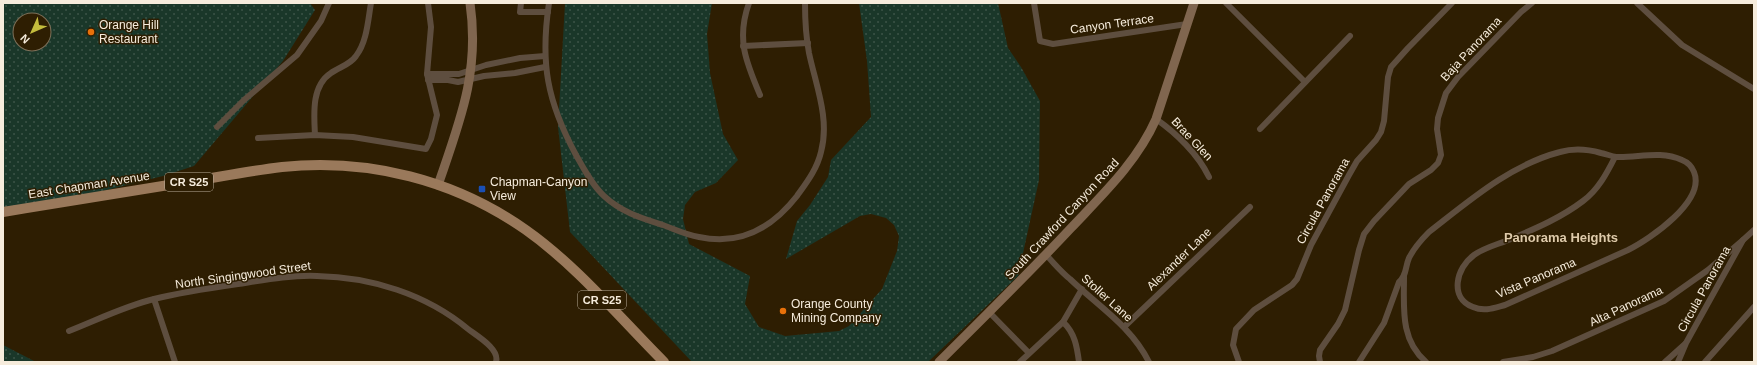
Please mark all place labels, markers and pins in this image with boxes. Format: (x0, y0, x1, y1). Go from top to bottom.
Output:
place label: Orange Hill Restaurant (99, 18, 159, 46)
marker: Orange Hill Restaurant (86, 27, 96, 37)
place label: Chapman-Canyon View (490, 175, 587, 203)
marker: Chapman-Canyon View (477, 184, 487, 194)
place label: Orange County Mining Company (791, 297, 881, 325)
marker: Orange County Mining Company (778, 306, 788, 316)

